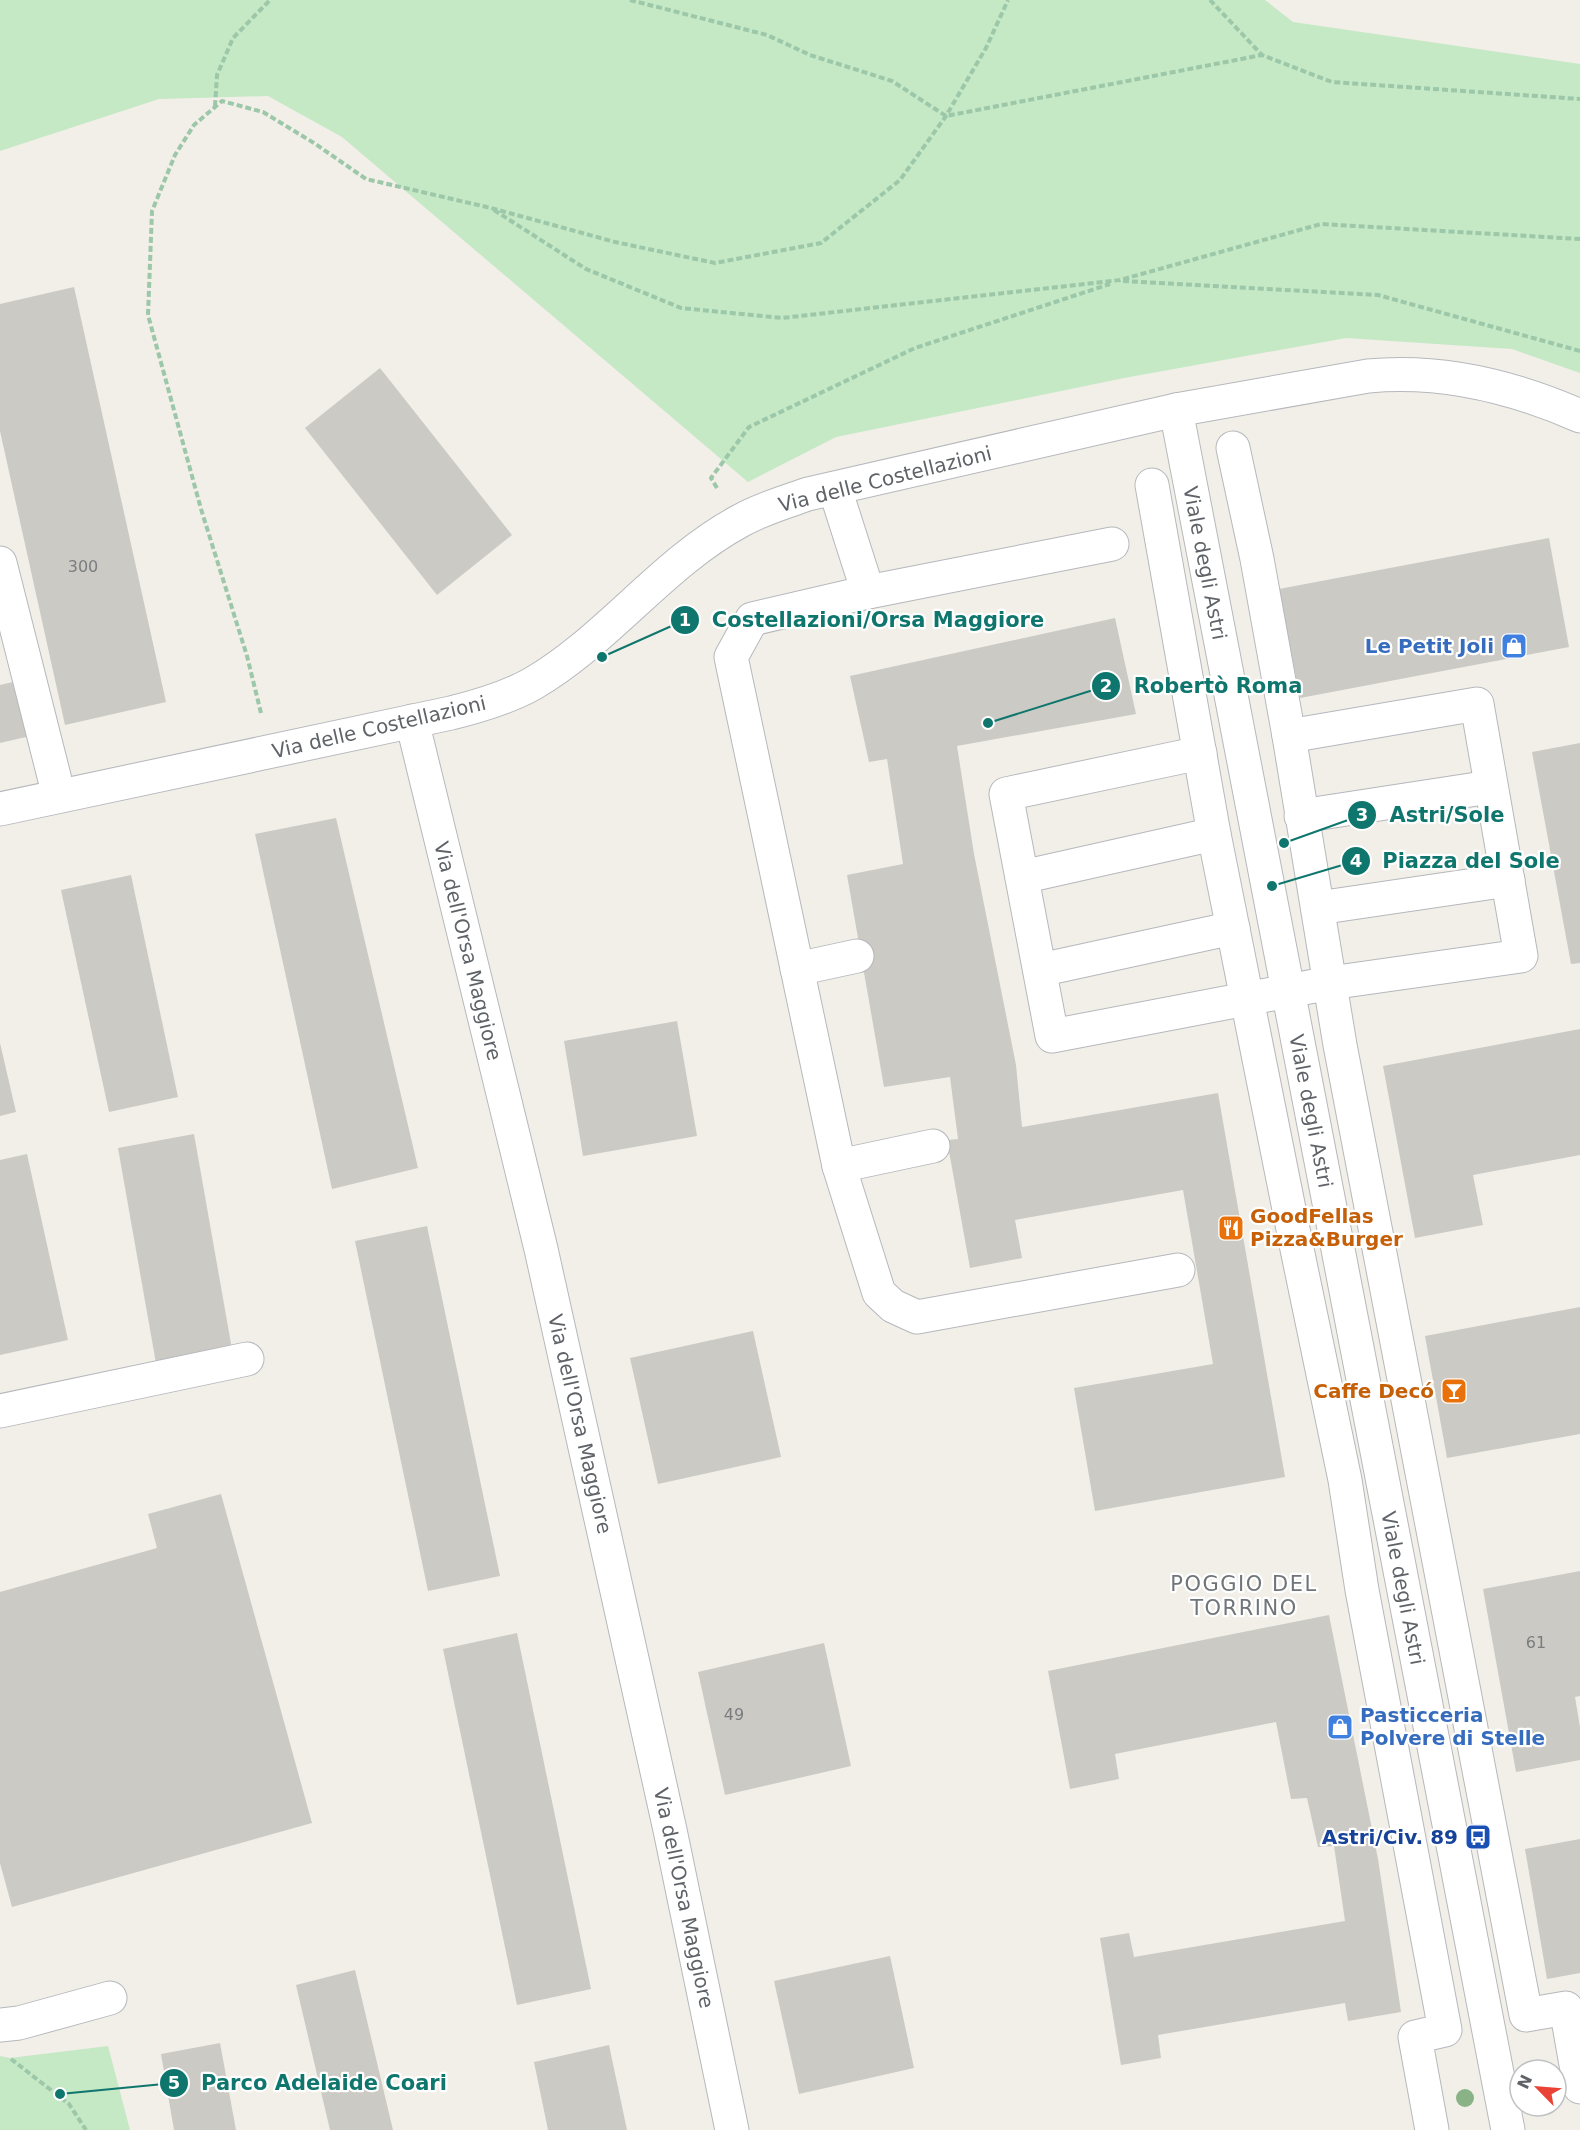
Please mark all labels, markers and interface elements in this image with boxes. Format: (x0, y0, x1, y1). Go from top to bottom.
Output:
street label: Via delle Costellazioni (776, 441, 994, 517)
street label: Viale degli Astri (1178, 484, 1232, 642)
house number: 300 (68, 557, 98, 576)
callout: Costellazioni/Orsa Maggiore (670, 600, 1056, 639)
text: Costellazioni/Orsa Maggiore (712, 608, 1044, 632)
text: 1 (679, 609, 691, 630)
shop icon: Le Petit Joli (1499, 631, 1529, 661)
place label: Le Petit Joli (1365, 634, 1494, 658)
callout: Robertò Roma (1091, 666, 1314, 705)
text: Robertò Roma (1134, 674, 1302, 698)
text: 2 (1100, 675, 1112, 696)
street label: Via delle Costellazioni (270, 691, 488, 763)
callout: Astri/Sole (1347, 795, 1516, 834)
text: Astri/Sole (1389, 803, 1505, 827)
text: 3 (1356, 804, 1368, 825)
street label: Via dell'Orsa Maggiore (429, 839, 507, 1063)
callout: Piazza del Sole (1341, 841, 1572, 880)
text: Piazza del Sole (1382, 849, 1560, 873)
text: 4 (1350, 850, 1362, 871)
street label: Viale degli Astri (1284, 1032, 1338, 1190)
place label: GoodFellas Pizza&Burger (1250, 1204, 1403, 1251)
restaurant icon: GoodFellas Pizza&Burger (1216, 1213, 1246, 1243)
street label: Via dell'Orsa Maggiore (543, 1312, 617, 1536)
bar icon: Caffe Decó (1439, 1376, 1469, 1406)
place label: Caffe Decó (1313, 1379, 1434, 1403)
street label: Viale degli Astri (1376, 1509, 1430, 1667)
district label: POGGIO DEL TORRINO (1170, 1572, 1318, 1620)
house number: 61 (1526, 1633, 1546, 1652)
place label: Pasticceria Polvere di Stelle (1360, 1703, 1545, 1750)
house number: 49 (724, 1705, 744, 1724)
shop icon: Pasticceria Polvere di Stelle (1325, 1712, 1355, 1742)
street label: Via dell'Orsa Maggiore (649, 1786, 719, 2010)
bus stop icon: Astri/Civ. 89 (1463, 1822, 1493, 1852)
place label: Astri/Civ. 89 (1322, 1825, 1458, 1849)
north arrow (1508, 2058, 1568, 2118)
callout: Parco Adelaide Coari (159, 2063, 459, 2102)
text: Parco Adelaide Coari (201, 2071, 447, 2095)
text: 5 (168, 2072, 180, 2093)
text: N (1513, 2072, 1536, 2092)

